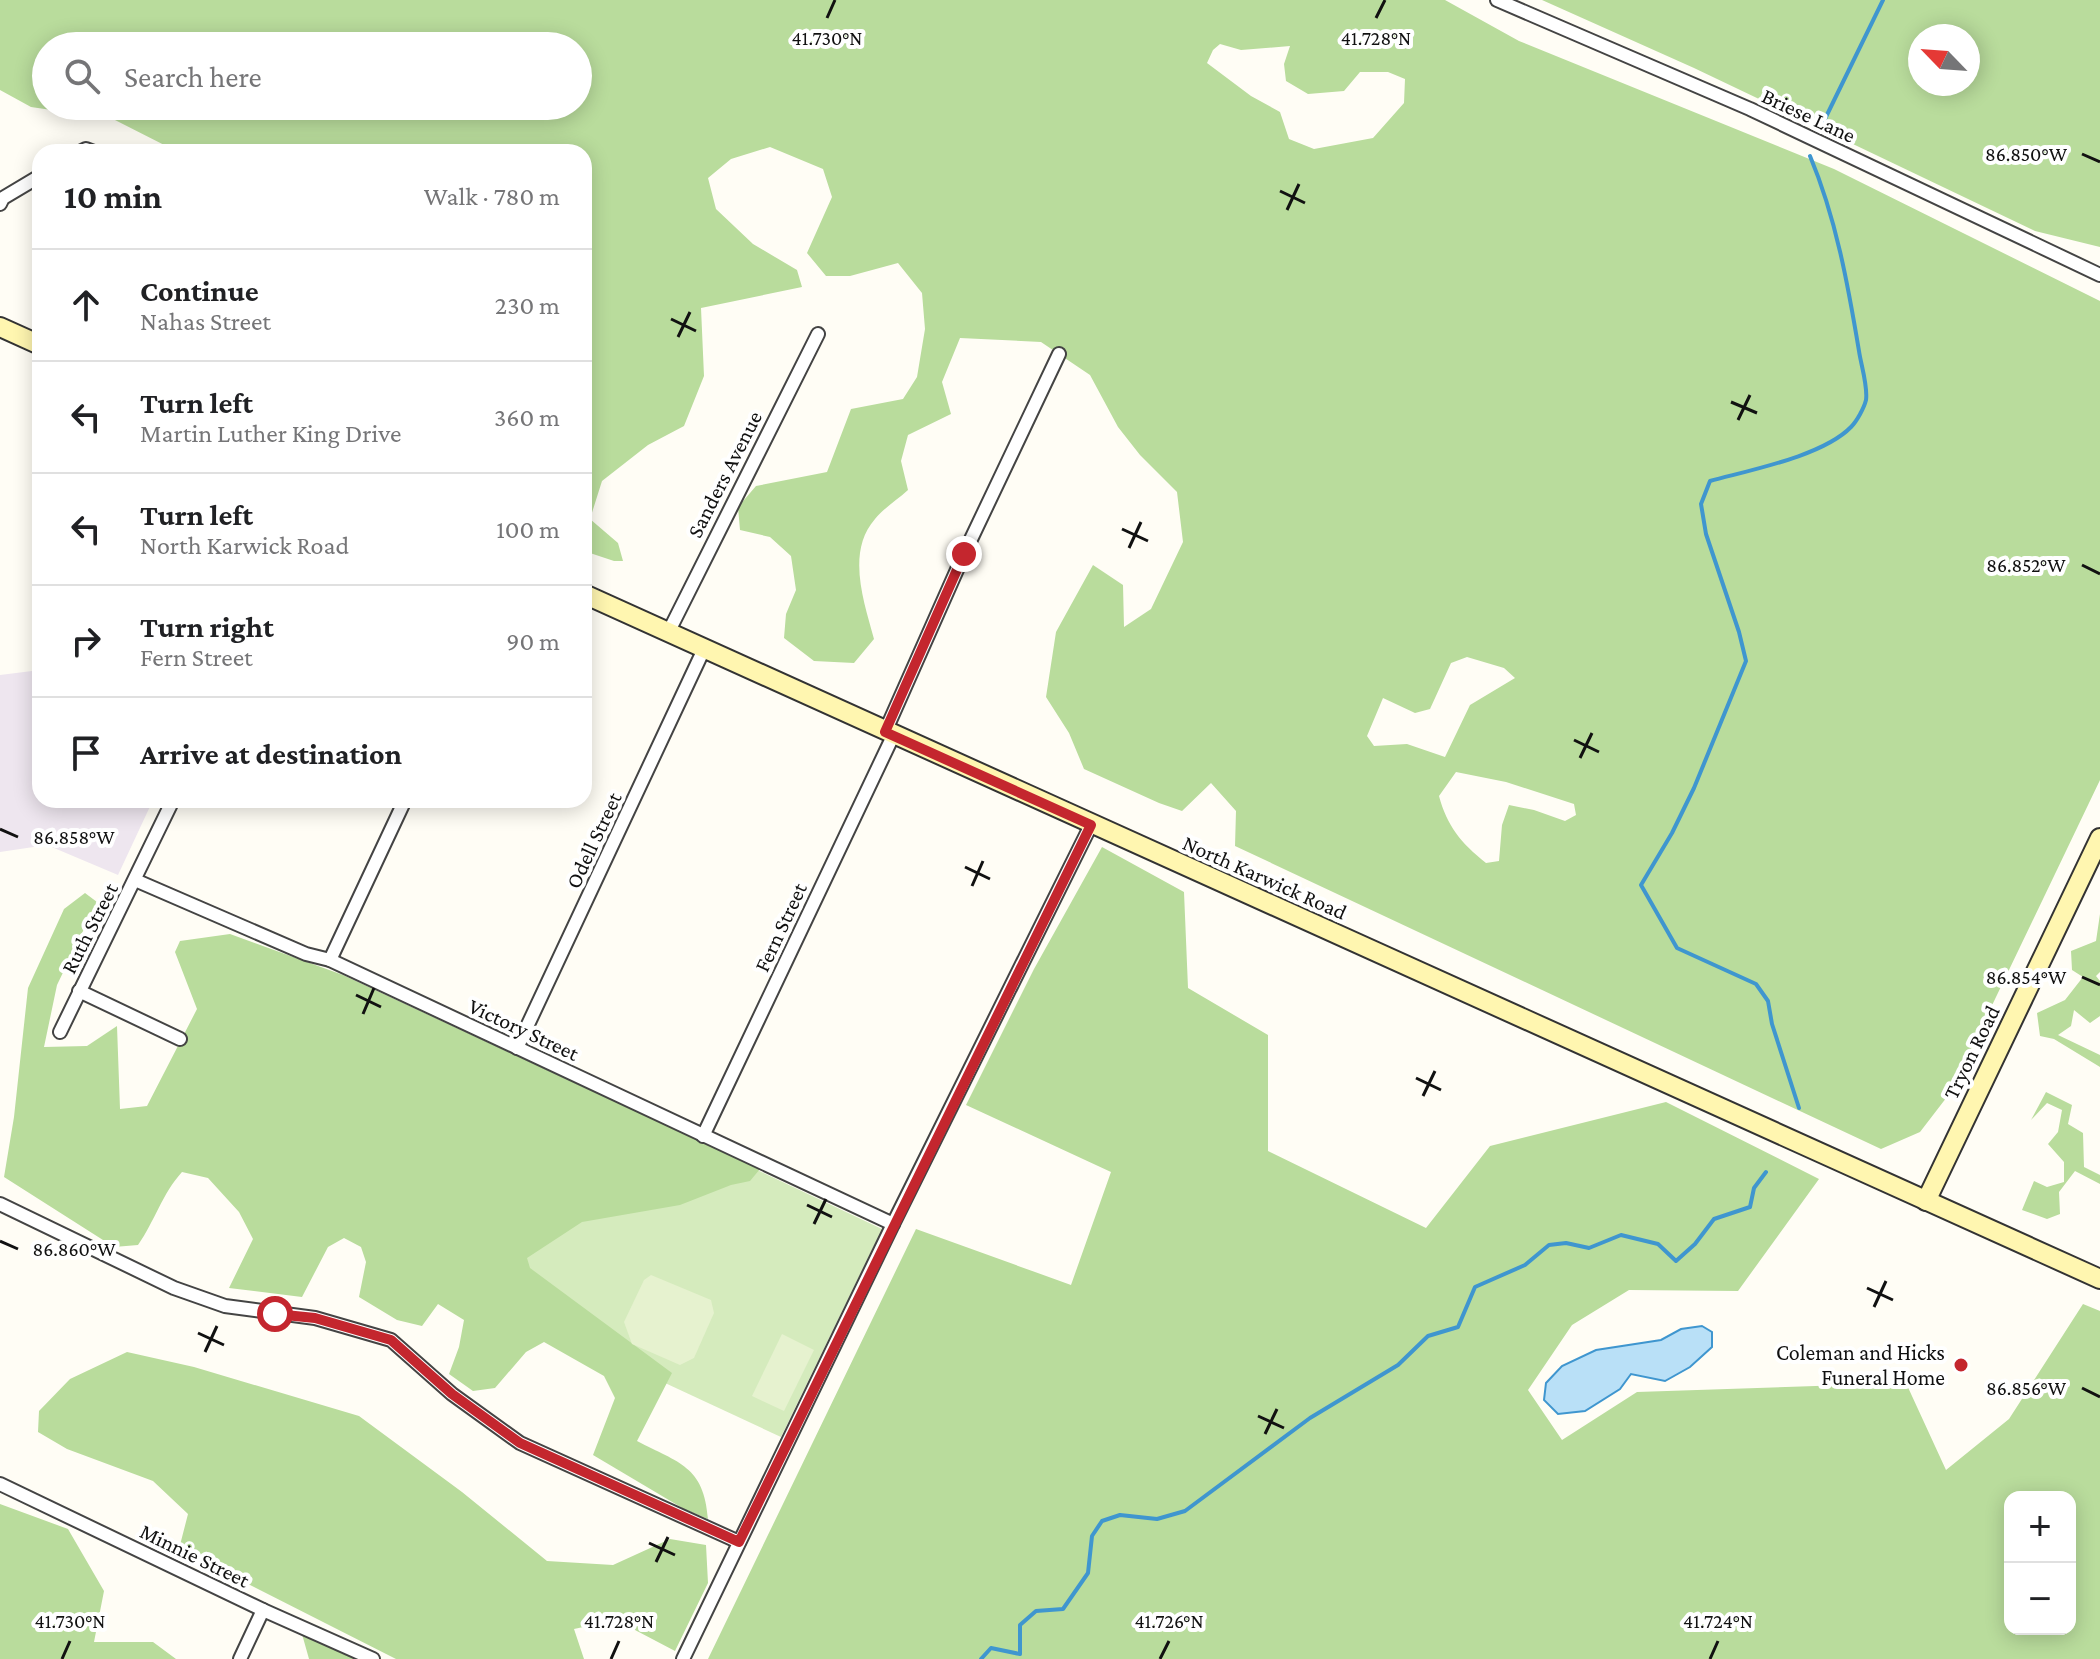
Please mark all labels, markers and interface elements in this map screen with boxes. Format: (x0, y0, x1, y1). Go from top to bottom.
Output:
north arrow (1908, 24, 1980, 96)
text: 41.730°N (792, 27, 862, 49)
text: 41.728°N (1341, 27, 1411, 49)
search box (32, 32, 592, 120)
icon: search (60, 54, 104, 98)
text: Search here (124, 60, 262, 93)
street label: Briese Lane (1758, 83, 1860, 148)
text: 86.850°W (1985, 143, 2068, 165)
text: 10 min (64, 178, 162, 215)
text: Walk · 780 m (424, 182, 560, 211)
text: Continue (140, 274, 259, 307)
icon: ahead (64, 283, 108, 327)
text: 230 m (495, 291, 560, 320)
text: Nahas Street (140, 307, 271, 336)
text: Turn left (140, 386, 253, 419)
icon: left (64, 395, 108, 439)
text: 360 m (494, 403, 560, 432)
street label: Sanders Avenue (682, 407, 767, 542)
text: Martin Luther King Drive (140, 419, 402, 448)
text: Turn left (140, 498, 253, 531)
icon: left (64, 507, 108, 551)
text: 100 m (496, 515, 560, 544)
text: North Karwick Road (140, 531, 349, 560)
route end (946, 536, 982, 572)
text: 86.852°W (1986, 554, 2066, 576)
text: Turn right (140, 610, 274, 643)
icon: right (64, 619, 108, 663)
text: 90 m (506, 627, 560, 656)
text: Fern Street (140, 643, 253, 672)
icon: arrive (64, 731, 108, 775)
text: Arrive at destination (140, 737, 402, 770)
street label: Odell Street (560, 788, 627, 892)
text: 86.858°W (33, 826, 115, 848)
street label: North Karwick Road (1179, 830, 1351, 925)
street label: Ruth Street (56, 878, 123, 978)
street label: Fern Street (749, 878, 812, 976)
text: 86.854°W (1986, 966, 2067, 988)
street label: Victory Street (465, 993, 584, 1066)
street label: Tryon Road (1938, 1001, 2005, 1103)
text: 86.860°W (32, 1238, 116, 1260)
route start (257, 1296, 293, 1332)
place label: Coleman and Hicks Funeral Home (1776, 1340, 1945, 1390)
marker: Coleman and Hicks Funeral Home (1952, 1356, 1970, 1374)
text: 86.856°W (1986, 1377, 2067, 1399)
map controls (2004, 1491, 2076, 1635)
button: + (2004, 1491, 2076, 1563)
street label: Minnie Street (136, 1518, 254, 1593)
button: − (2004, 1563, 2076, 1635)
text: 41.730°N (35, 1610, 105, 1632)
text: 41.728°N (584, 1610, 654, 1632)
text: 41.726°N (1134, 1610, 1204, 1632)
text: 41.724°N (1683, 1610, 1753, 1632)

